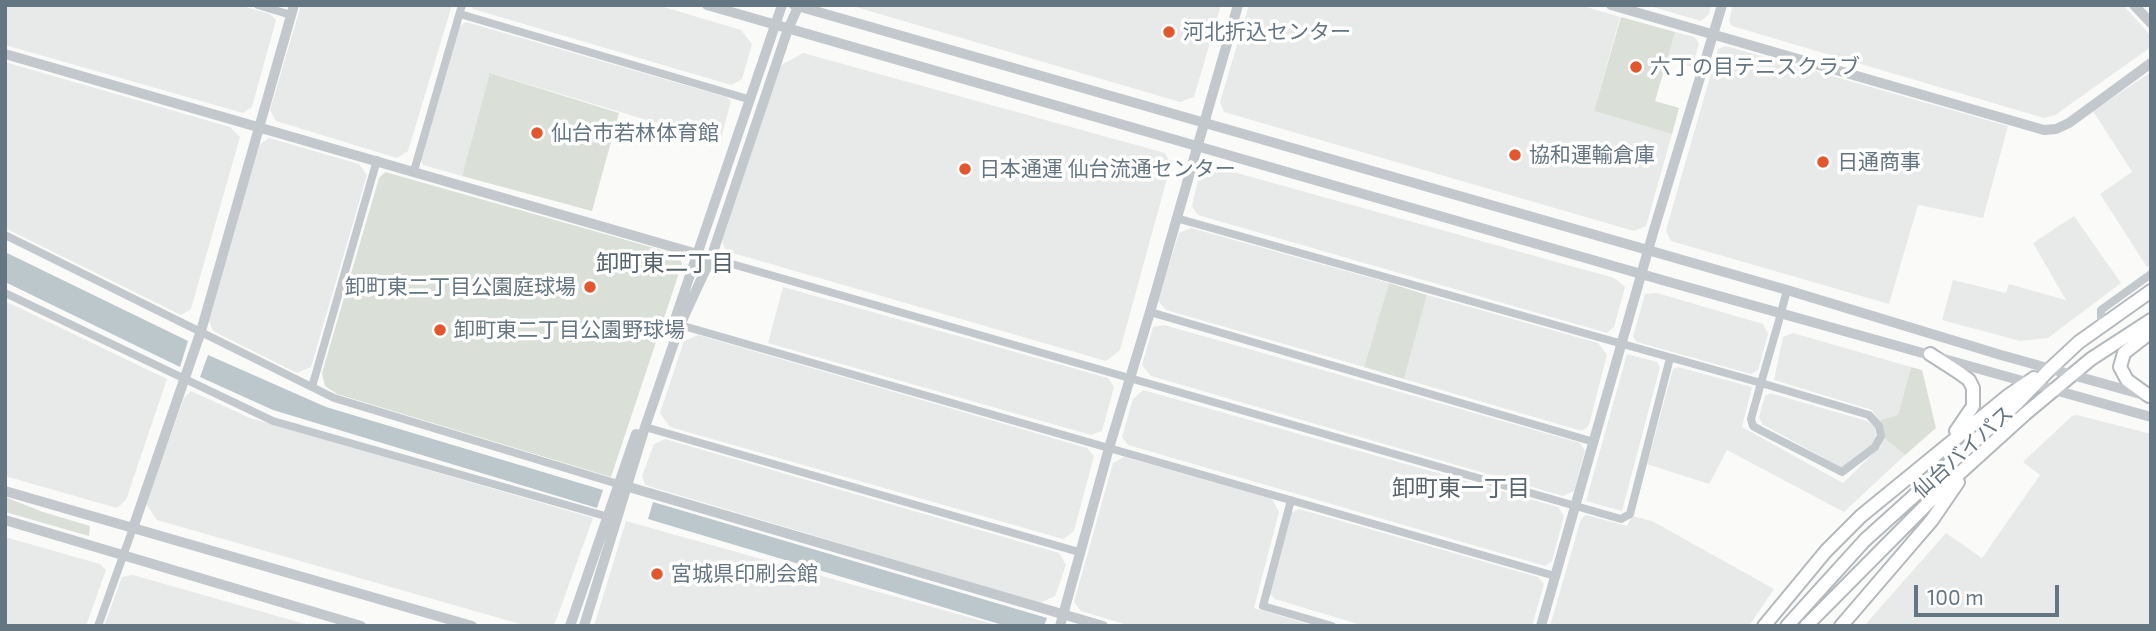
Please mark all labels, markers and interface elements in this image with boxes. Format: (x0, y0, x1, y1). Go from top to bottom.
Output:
place label: 河北折込センター (1183, 19, 1351, 45)
marker: 河北折込センター (1161, 24, 1177, 40)
place label: 六丁の目テニスクラブ (1650, 54, 1860, 80)
marker: 六丁の目テニスクラブ (1628, 59, 1644, 75)
place label: 仙台市若林体育館 (551, 120, 719, 146)
marker: 仙台市若林体育館 (529, 125, 545, 141)
place label: 協和運輸倉庫 (1529, 142, 1655, 168)
marker: 協和運輸倉庫 (1507, 147, 1523, 163)
place label: 日通商事 (1837, 149, 1921, 175)
marker: 日通商事 (1815, 154, 1831, 170)
place label: 日本通運 仙台流通センター (979, 156, 1236, 182)
marker: 日本通運 仙台流通センター (957, 161, 973, 177)
district label: 卸町東二丁目 (596, 249, 734, 277)
place label: 卸町東二丁目公園庭球場 (345, 274, 576, 300)
marker: 卸町東二丁目公園庭球場 (582, 279, 598, 295)
place label: 卸町東二丁目公園野球場 (454, 317, 685, 343)
marker: 卸町東二丁目公園野球場 (432, 322, 448, 338)
street label: 仙台バイパス (1908, 400, 2018, 504)
district label: 卸町東一丁目 (1392, 474, 1530, 502)
place label: 宮城県印刷会館 (671, 561, 818, 587)
marker: 宮城県印刷会館 (649, 566, 665, 582)
scale bar (1918, 572, 2063, 616)
text: 100 m (1927, 584, 1984, 609)

